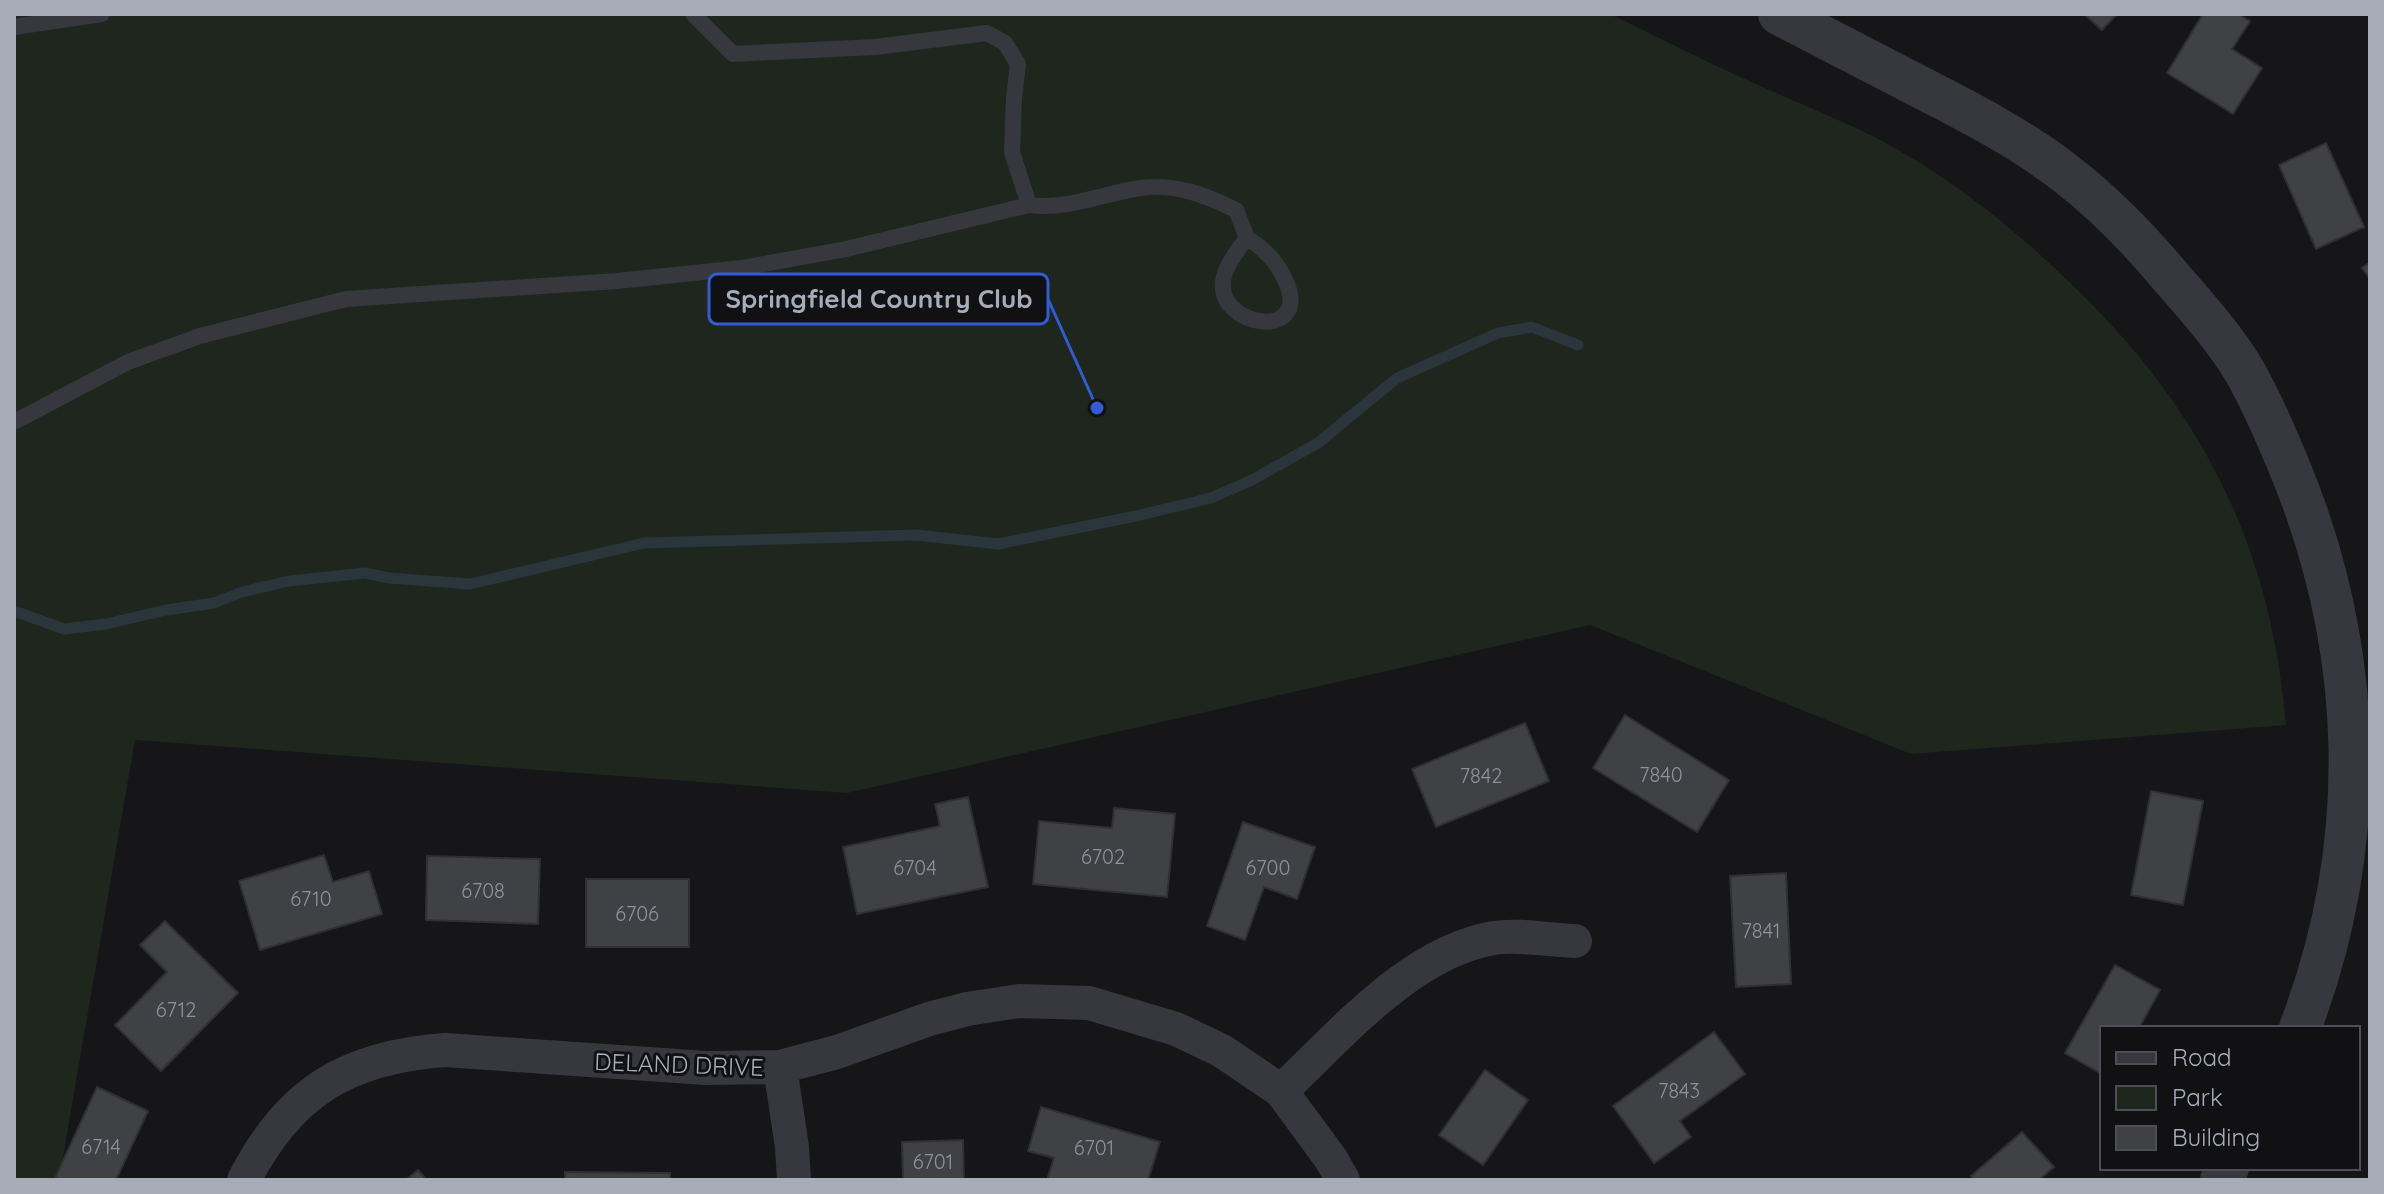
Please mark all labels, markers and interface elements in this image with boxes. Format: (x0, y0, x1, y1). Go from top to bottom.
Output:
callout: Springfield Country Club (709, 274, 1048, 324)
text: Springfield Country Club (725, 282, 1033, 315)
house number: 7840 (1639, 762, 1683, 787)
house number: 7842 (1460, 763, 1502, 788)
house number: 6702 (1081, 844, 1125, 869)
house number: 6704 (893, 855, 937, 880)
house number: 6700 (1246, 855, 1290, 880)
house number: 6708 (461, 878, 505, 903)
house number: 6710 (290, 886, 332, 911)
house number: 6706 (615, 901, 659, 926)
house number: 7841 (1742, 918, 1780, 943)
house number: 6712 (156, 997, 196, 1022)
legend (2100, 1026, 2360, 1170)
text: Road (2172, 1042, 2232, 1072)
street label: DELAND DRIVE (594, 1046, 764, 1082)
house number: 7843 (1658, 1078, 1700, 1103)
text: Park (2172, 1082, 2223, 1112)
text: Building (2172, 1122, 2260, 1152)
house number: 6714 (81, 1134, 121, 1159)
house number: 6701 (1074, 1135, 1114, 1160)
house number: 6701 (913, 1149, 953, 1174)

